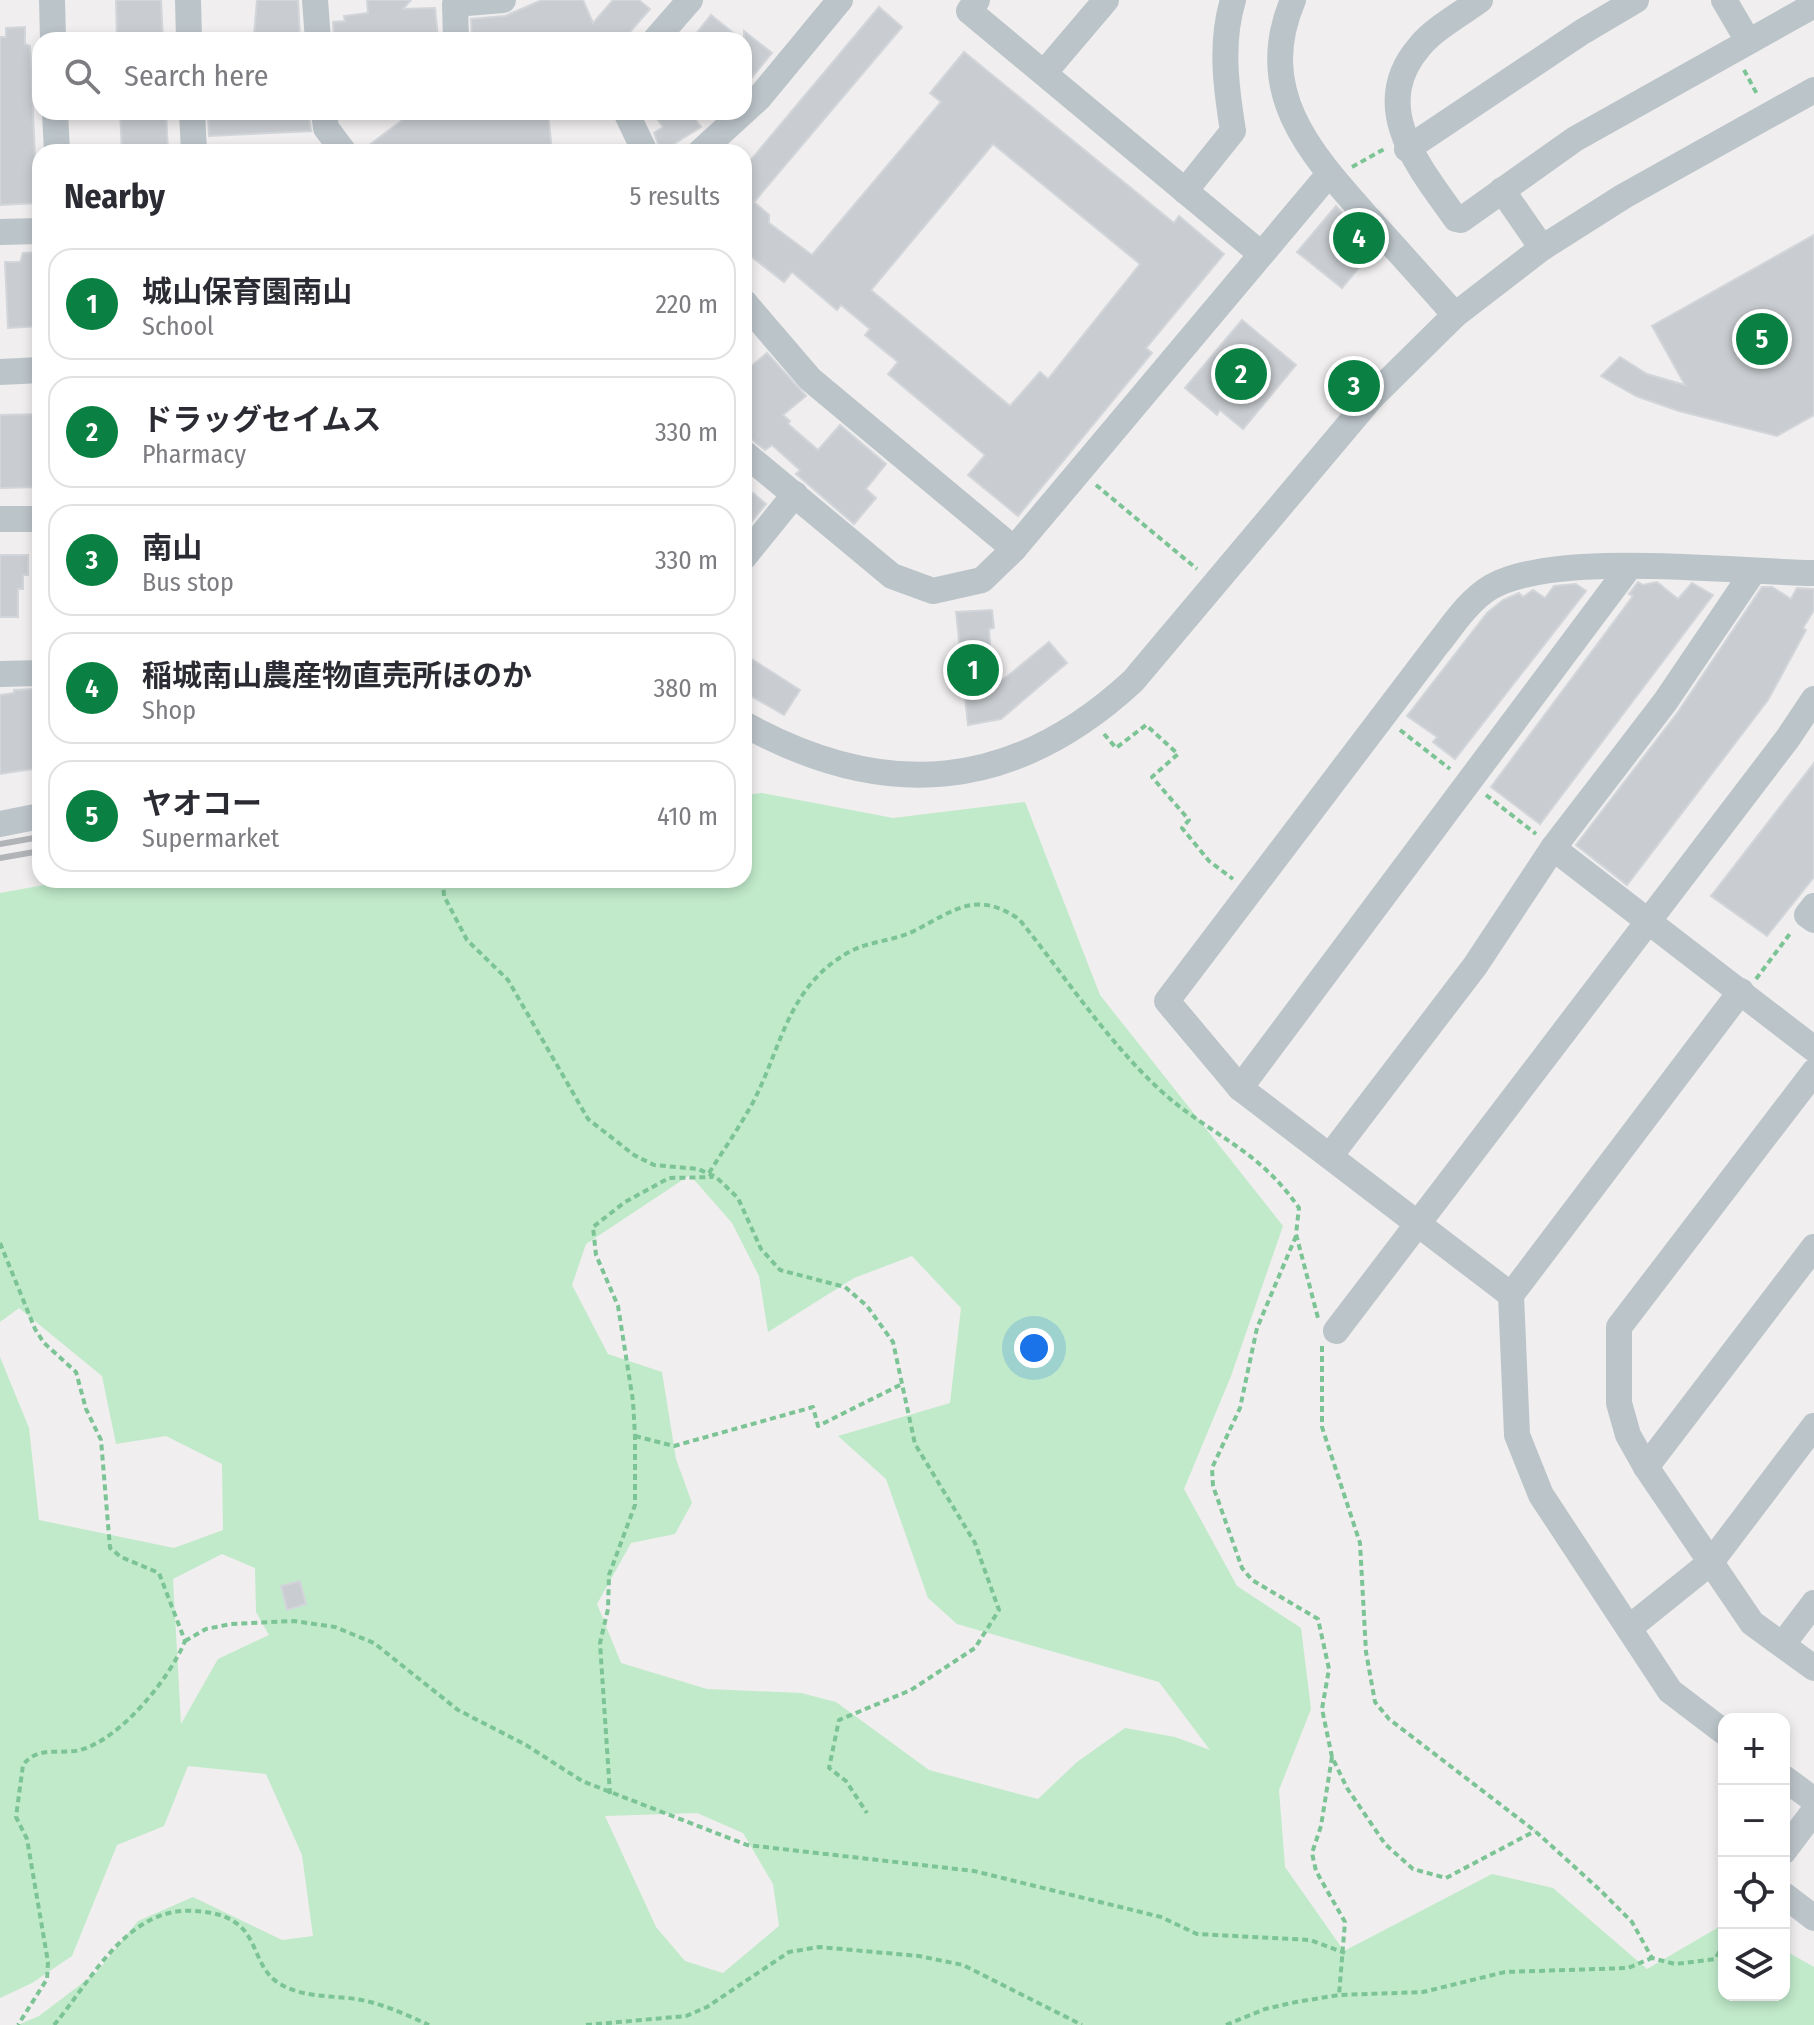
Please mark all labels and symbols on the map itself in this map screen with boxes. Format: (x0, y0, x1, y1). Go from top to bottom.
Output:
pin: 4 (1333, 208, 1385, 268)
pin: 5 (1736, 309, 1788, 369)
pin: 2 (1215, 344, 1267, 404)
pin: 3 (1328, 356, 1380, 416)
pin: 1 (947, 640, 999, 700)
your location (1014, 1328, 1054, 1368)

